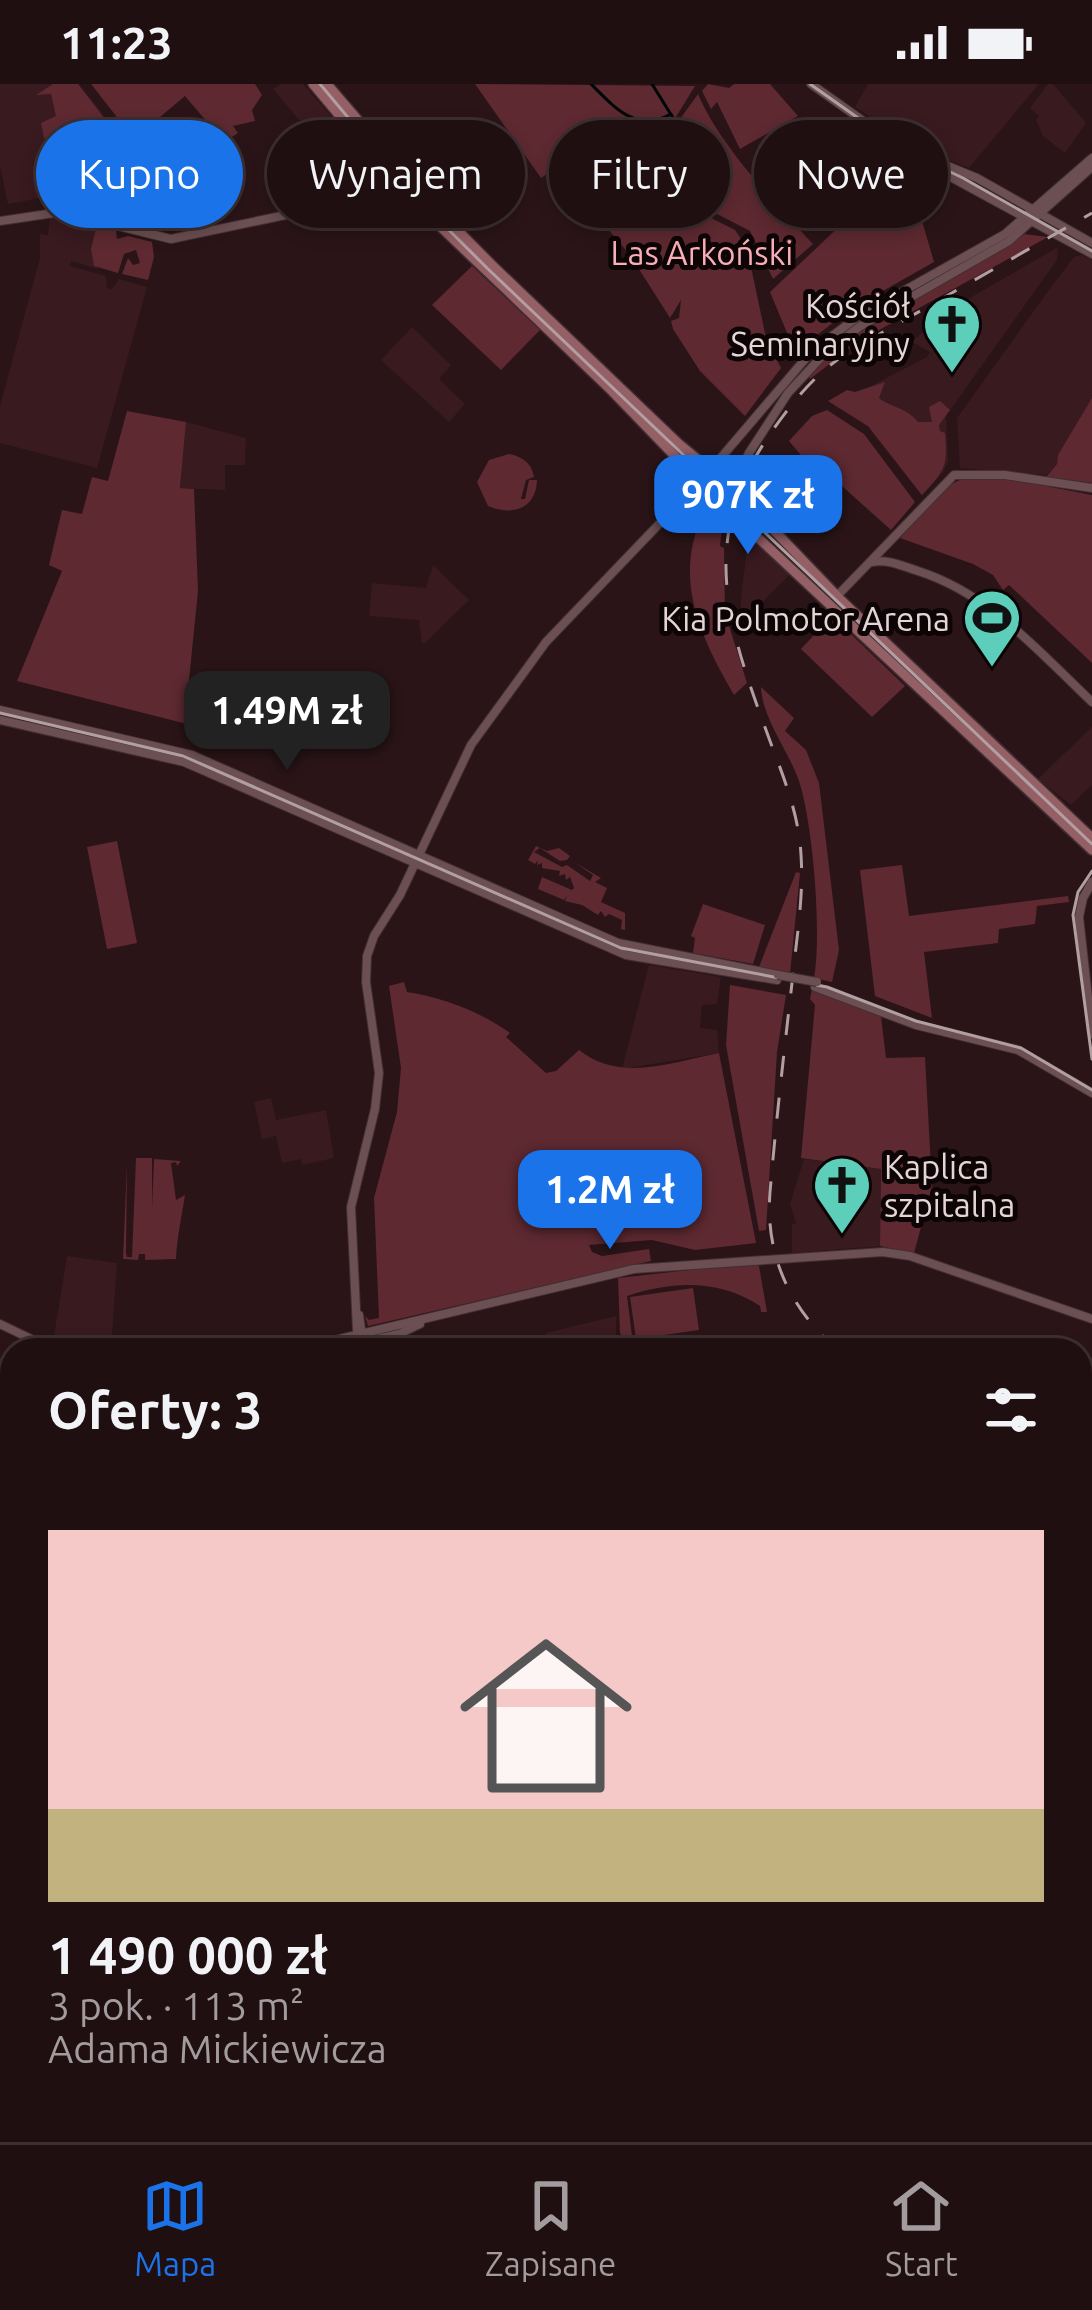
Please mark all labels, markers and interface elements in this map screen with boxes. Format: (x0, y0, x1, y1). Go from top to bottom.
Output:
text: 11:23 (60, 17, 173, 68)
chip: Kupno (36, 120, 243, 228)
chip: Wynajem (267, 120, 525, 228)
chip: Filtry (549, 120, 730, 228)
chip: Nowe (754, 120, 948, 228)
park label: Las Arkoński (611, 234, 793, 271)
place label: Kościół Seminaryjny (731, 287, 910, 362)
church icon: Kościół Seminaryjny (921, 293, 983, 375)
pin: 907K zł (637, 455, 859, 557)
text: 907K zł (681, 472, 815, 515)
sports icon: Kia Polmotor Arena (961, 587, 1023, 669)
place label: Kia Polmotor Arena (661, 600, 950, 637)
pin: 1.49M zł (163, 671, 411, 773)
text: 1.49M zł (211, 688, 363, 731)
place label: Kaplica szpitalna (884, 1148, 1015, 1223)
pin: 1.2M zł (499, 1150, 721, 1252)
church icon: Kaplica szpitalna (811, 1154, 873, 1236)
text: 1.2M zł (545, 1167, 675, 1210)
icon: filters (978, 1377, 1044, 1443)
text: Oferty: 3 (48, 1381, 263, 1439)
icon: home (438, 1608, 654, 1824)
text: 1 490 000 zł (48, 1926, 328, 1984)
text: 3 pok. · 113 m² (48, 1984, 304, 2027)
text: Adama Mickiewicza (48, 2027, 387, 2070)
tab: Mapa (134, 2173, 216, 2282)
tab: Zapisane (485, 2173, 616, 2282)
tab: Start (885, 2173, 958, 2282)

